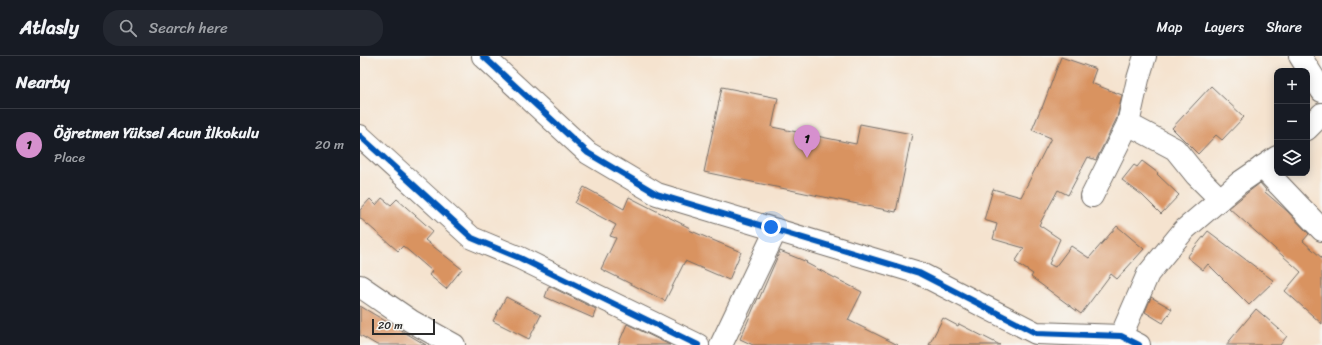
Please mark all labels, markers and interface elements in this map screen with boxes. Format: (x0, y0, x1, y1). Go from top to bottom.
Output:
search box (103, 10, 383, 46)
text: Atlasly (20, 11, 79, 44)
text: Search here (149, 15, 228, 41)
text: Map (1157, 15, 1182, 40)
text: Layers (1204, 15, 1244, 40)
text: Share (1266, 15, 1302, 40)
icon: search (117, 17, 139, 39)
text: Nearby (16, 67, 70, 97)
map controls (1274, 68, 1310, 176)
button: + (1274, 68, 1310, 104)
button: − (1274, 104, 1310, 140)
text: Öğretmen Yüksel Acun İlkokulu (54, 120, 259, 146)
pin: 1 (794, 125, 820, 158)
text: 1 (26, 133, 32, 156)
text: 20 m (315, 133, 344, 156)
button: layers (1274, 140, 1310, 176)
text: Place (54, 146, 85, 169)
your location (761, 217, 781, 237)
text: 20 m (378, 316, 403, 335)
scale bar (372, 317, 435, 336)

